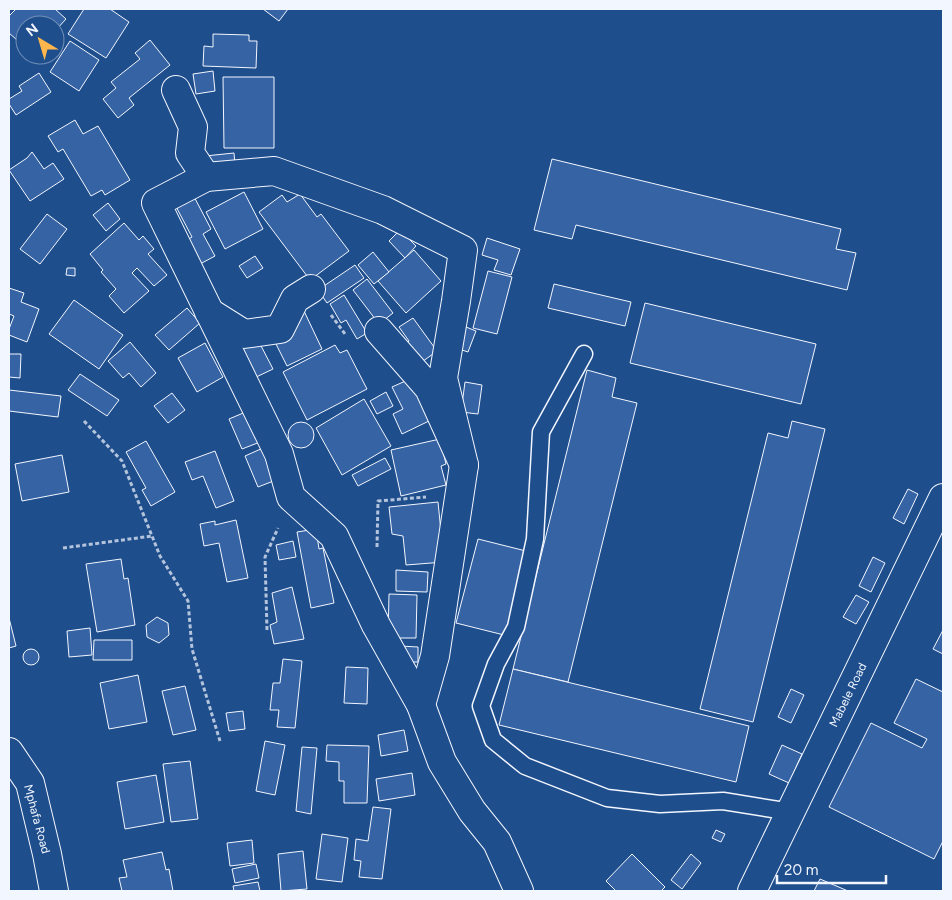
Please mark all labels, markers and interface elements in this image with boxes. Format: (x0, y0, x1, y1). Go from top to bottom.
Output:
north arrow (15, 15, 65, 65)
text: N (23, 20, 42, 40)
street label: Mabele Road (826, 661, 870, 729)
street label: Mphafa Road (21, 783, 53, 855)
scale bar (777, 852, 886, 884)
text: 20 m (784, 861, 818, 879)

